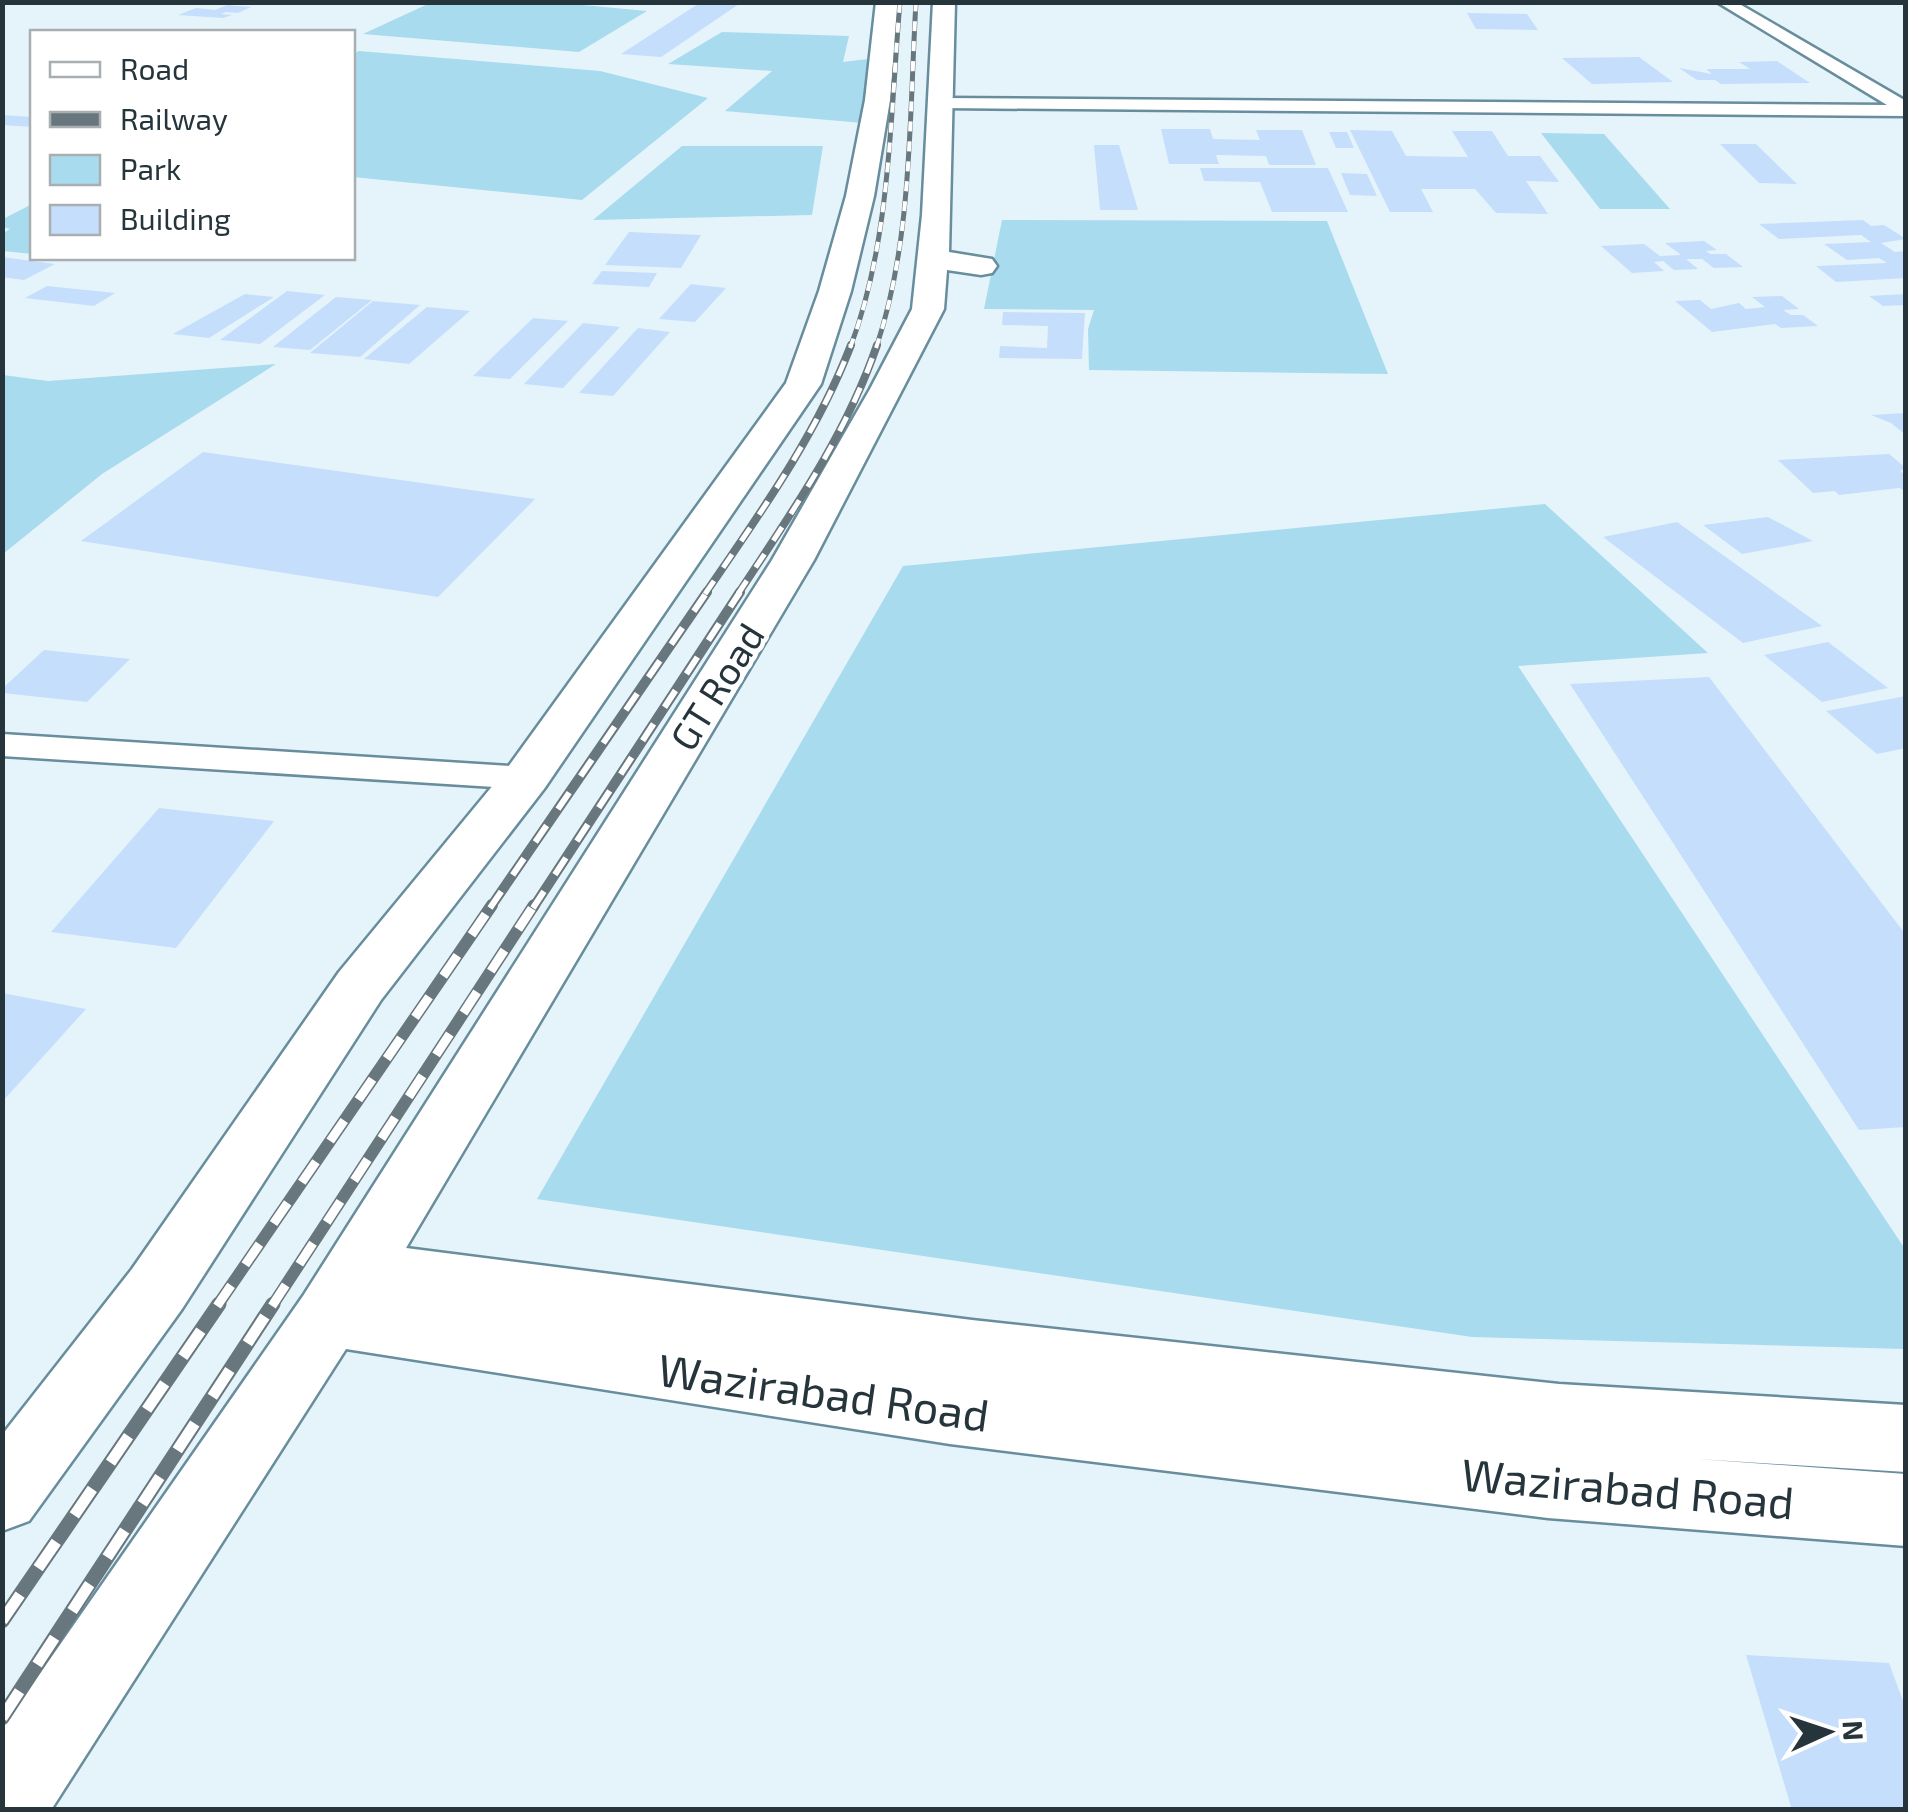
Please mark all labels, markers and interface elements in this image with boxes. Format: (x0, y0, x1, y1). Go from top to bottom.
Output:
legend (30, 30, 355, 260)
text: Road (120, 50, 189, 86)
text: Railway (120, 100, 228, 136)
text: Park (120, 150, 181, 186)
text: Building (120, 200, 231, 236)
street label: GT Road (659, 614, 773, 758)
street label: Wazirabad Road (655, 1341, 993, 1441)
street label: Wazirabad Road (1460, 1446, 1796, 1528)
north arrow (1778, 1682, 1878, 1782)
text: N (1836, 1720, 1871, 1742)

